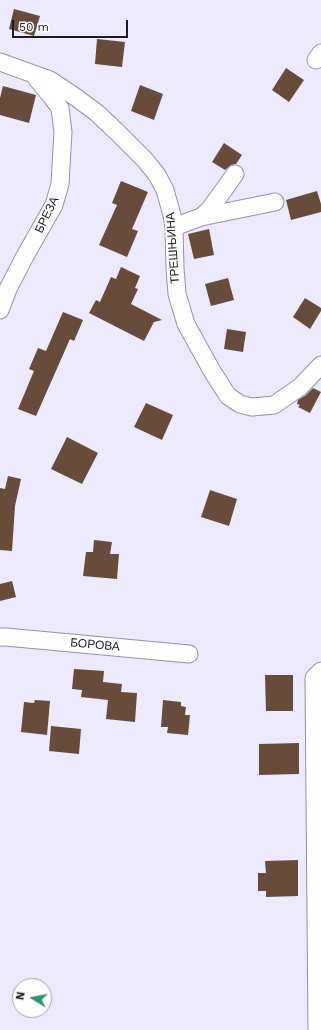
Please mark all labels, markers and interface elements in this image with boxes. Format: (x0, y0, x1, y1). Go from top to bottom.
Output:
scale bar (14, 12, 130, 38)
text: 50 m (19, 20, 49, 34)
street label: БРЕЗА (32, 194, 62, 236)
street label: ТРЕШЊИНА (163, 212, 183, 284)
street label: БОРОВА (70, 636, 120, 654)
north arrow (12, 978, 52, 1018)
text: N (14, 991, 28, 1001)

